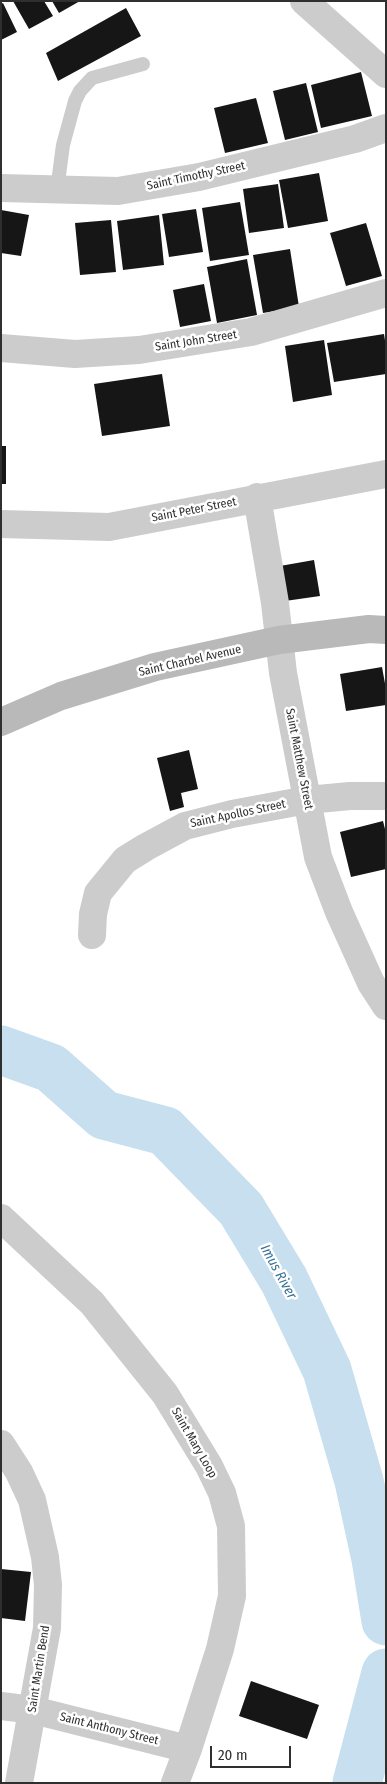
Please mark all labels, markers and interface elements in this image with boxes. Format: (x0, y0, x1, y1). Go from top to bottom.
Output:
street label: Saint Timothy Street (146, 159, 246, 193)
street label: Saint John Street (154, 327, 238, 355)
street label: Saint Peter Street (150, 495, 238, 525)
street label: Saint Charbel Avenue (137, 642, 243, 680)
street label: Saint Matthew Street (282, 707, 316, 811)
street label: Saint Apollos Street (189, 797, 287, 831)
water label: Imus River (256, 1242, 300, 1302)
street label: Saint Mary Loop (168, 1405, 220, 1481)
street label: Saint Martin Bend (25, 1624, 53, 1714)
street label: Saint Anthony Street (58, 1710, 160, 1748)
scale bar (212, 1736, 293, 1768)
text: 20 m (218, 1746, 248, 1764)

